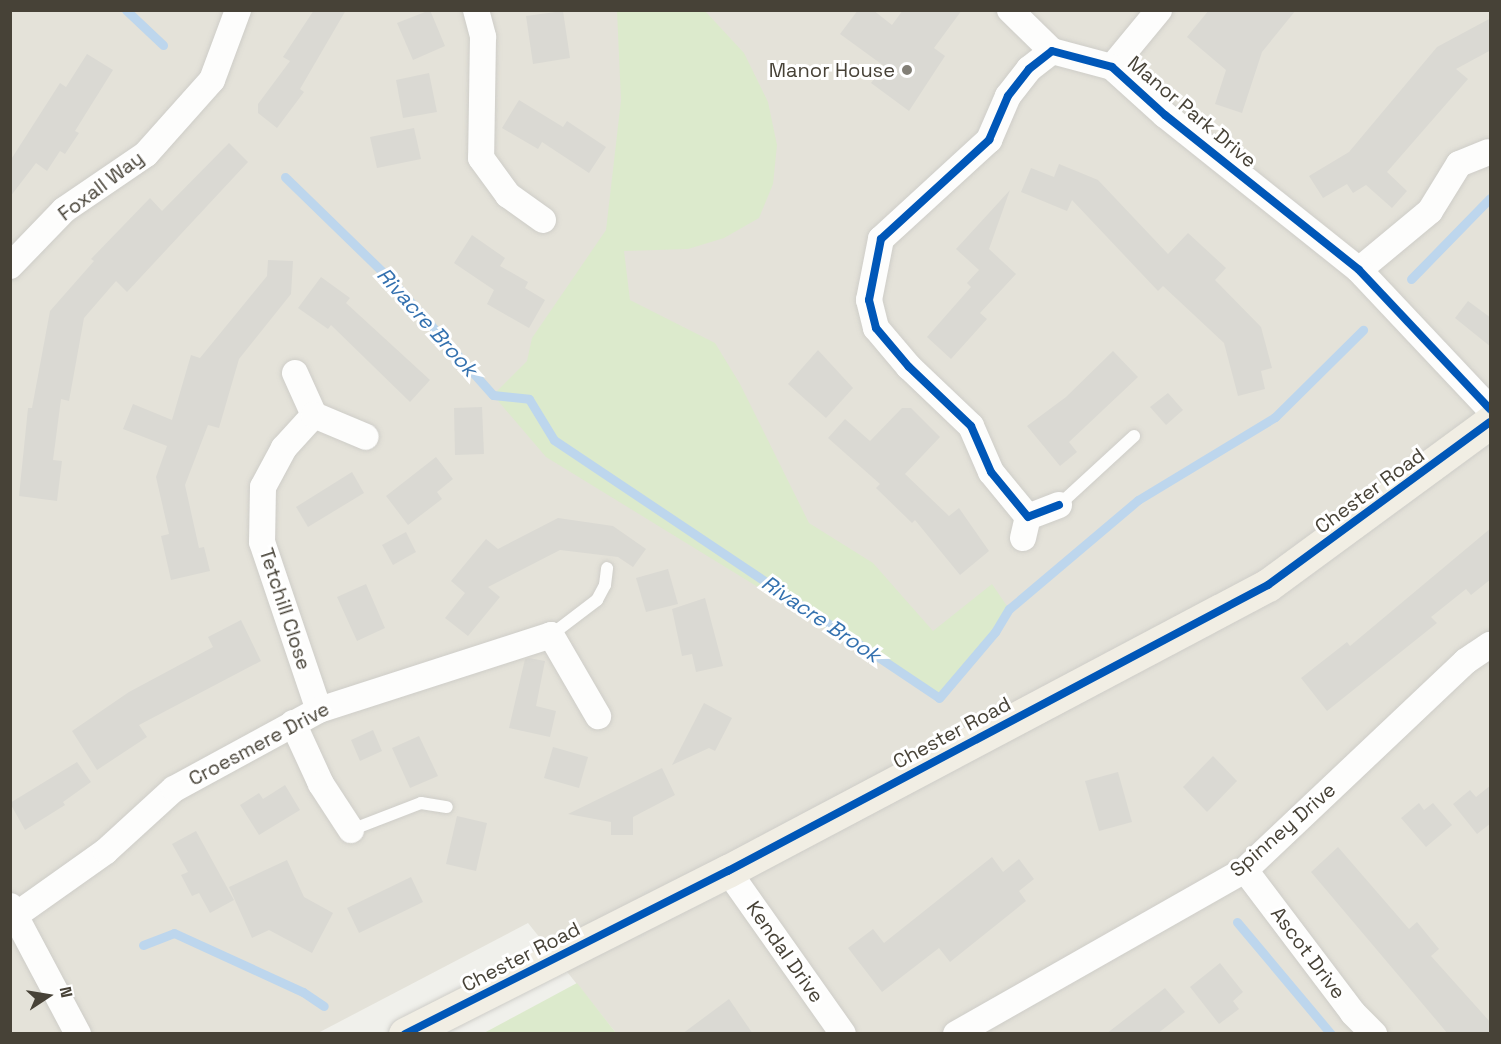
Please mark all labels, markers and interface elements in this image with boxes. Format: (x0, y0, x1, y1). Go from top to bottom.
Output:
street label: Manor Park Drive (1123, 51, 1261, 173)
place label: Manor House (769, 58, 895, 82)
marker: Manor House (900, 63, 914, 77)
street label: Foxall Way (53, 146, 149, 226)
water label: Rivacre Brook (372, 262, 482, 382)
street label: Chester Road (1310, 443, 1430, 539)
street label: Tetchill Close (254, 545, 316, 673)
water label: Rivacre Brook (757, 570, 885, 668)
street label: Chester Road (889, 692, 1015, 774)
street label: Croesmere Drive (185, 697, 333, 791)
street label: Spinney Drive (1225, 778, 1341, 882)
street label: Kendal Drive (741, 897, 829, 1007)
street label: Ascot Drive (1266, 902, 1350, 1004)
street label: Chester Road (458, 917, 584, 997)
north arrow (18, 966, 78, 1026)
text: N (55, 985, 77, 1000)

